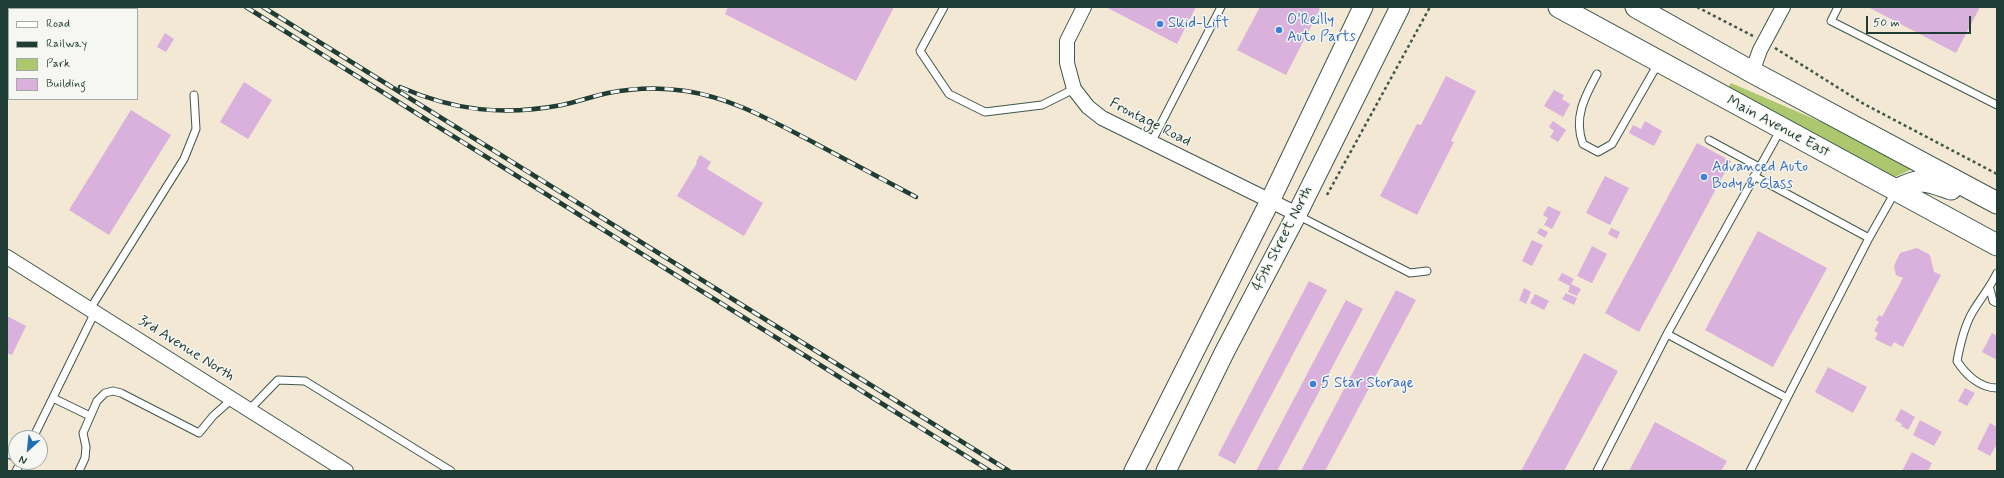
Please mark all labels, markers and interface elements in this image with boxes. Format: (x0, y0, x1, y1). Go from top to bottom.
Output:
legend (8, 8, 138, 100)
scale bar (1868, 8, 1973, 34)
place label: O'Reilly Auto Parts (1287, 12, 1356, 47)
place label: Skid-Lift (1168, 15, 1229, 33)
text: 50 m (1873, 15, 1900, 31)
text: Road (46, 16, 70, 32)
marker: Skid-Lift (1155, 19, 1165, 29)
marker: O'Reilly Auto Parts (1274, 25, 1284, 35)
text: Railway (46, 36, 87, 52)
text: Park (46, 56, 70, 72)
text: Building (46, 76, 86, 92)
street label: Main Avenue East (1723, 92, 1833, 162)
street label: Frontage Road (1106, 95, 1194, 151)
place label: Advanced Auto Body & Glass (1712, 159, 1808, 194)
marker: Advanced Auto Body & Glass (1699, 172, 1709, 182)
street label: 45th Street North (1249, 184, 1317, 294)
street label: 3rd Avenue North (134, 312, 238, 386)
place label: 5 Star Storage (1321, 375, 1414, 393)
marker: 5 Star Storage (1308, 379, 1318, 389)
north arrow (8, 430, 48, 470)
text: N (17, 452, 29, 468)

